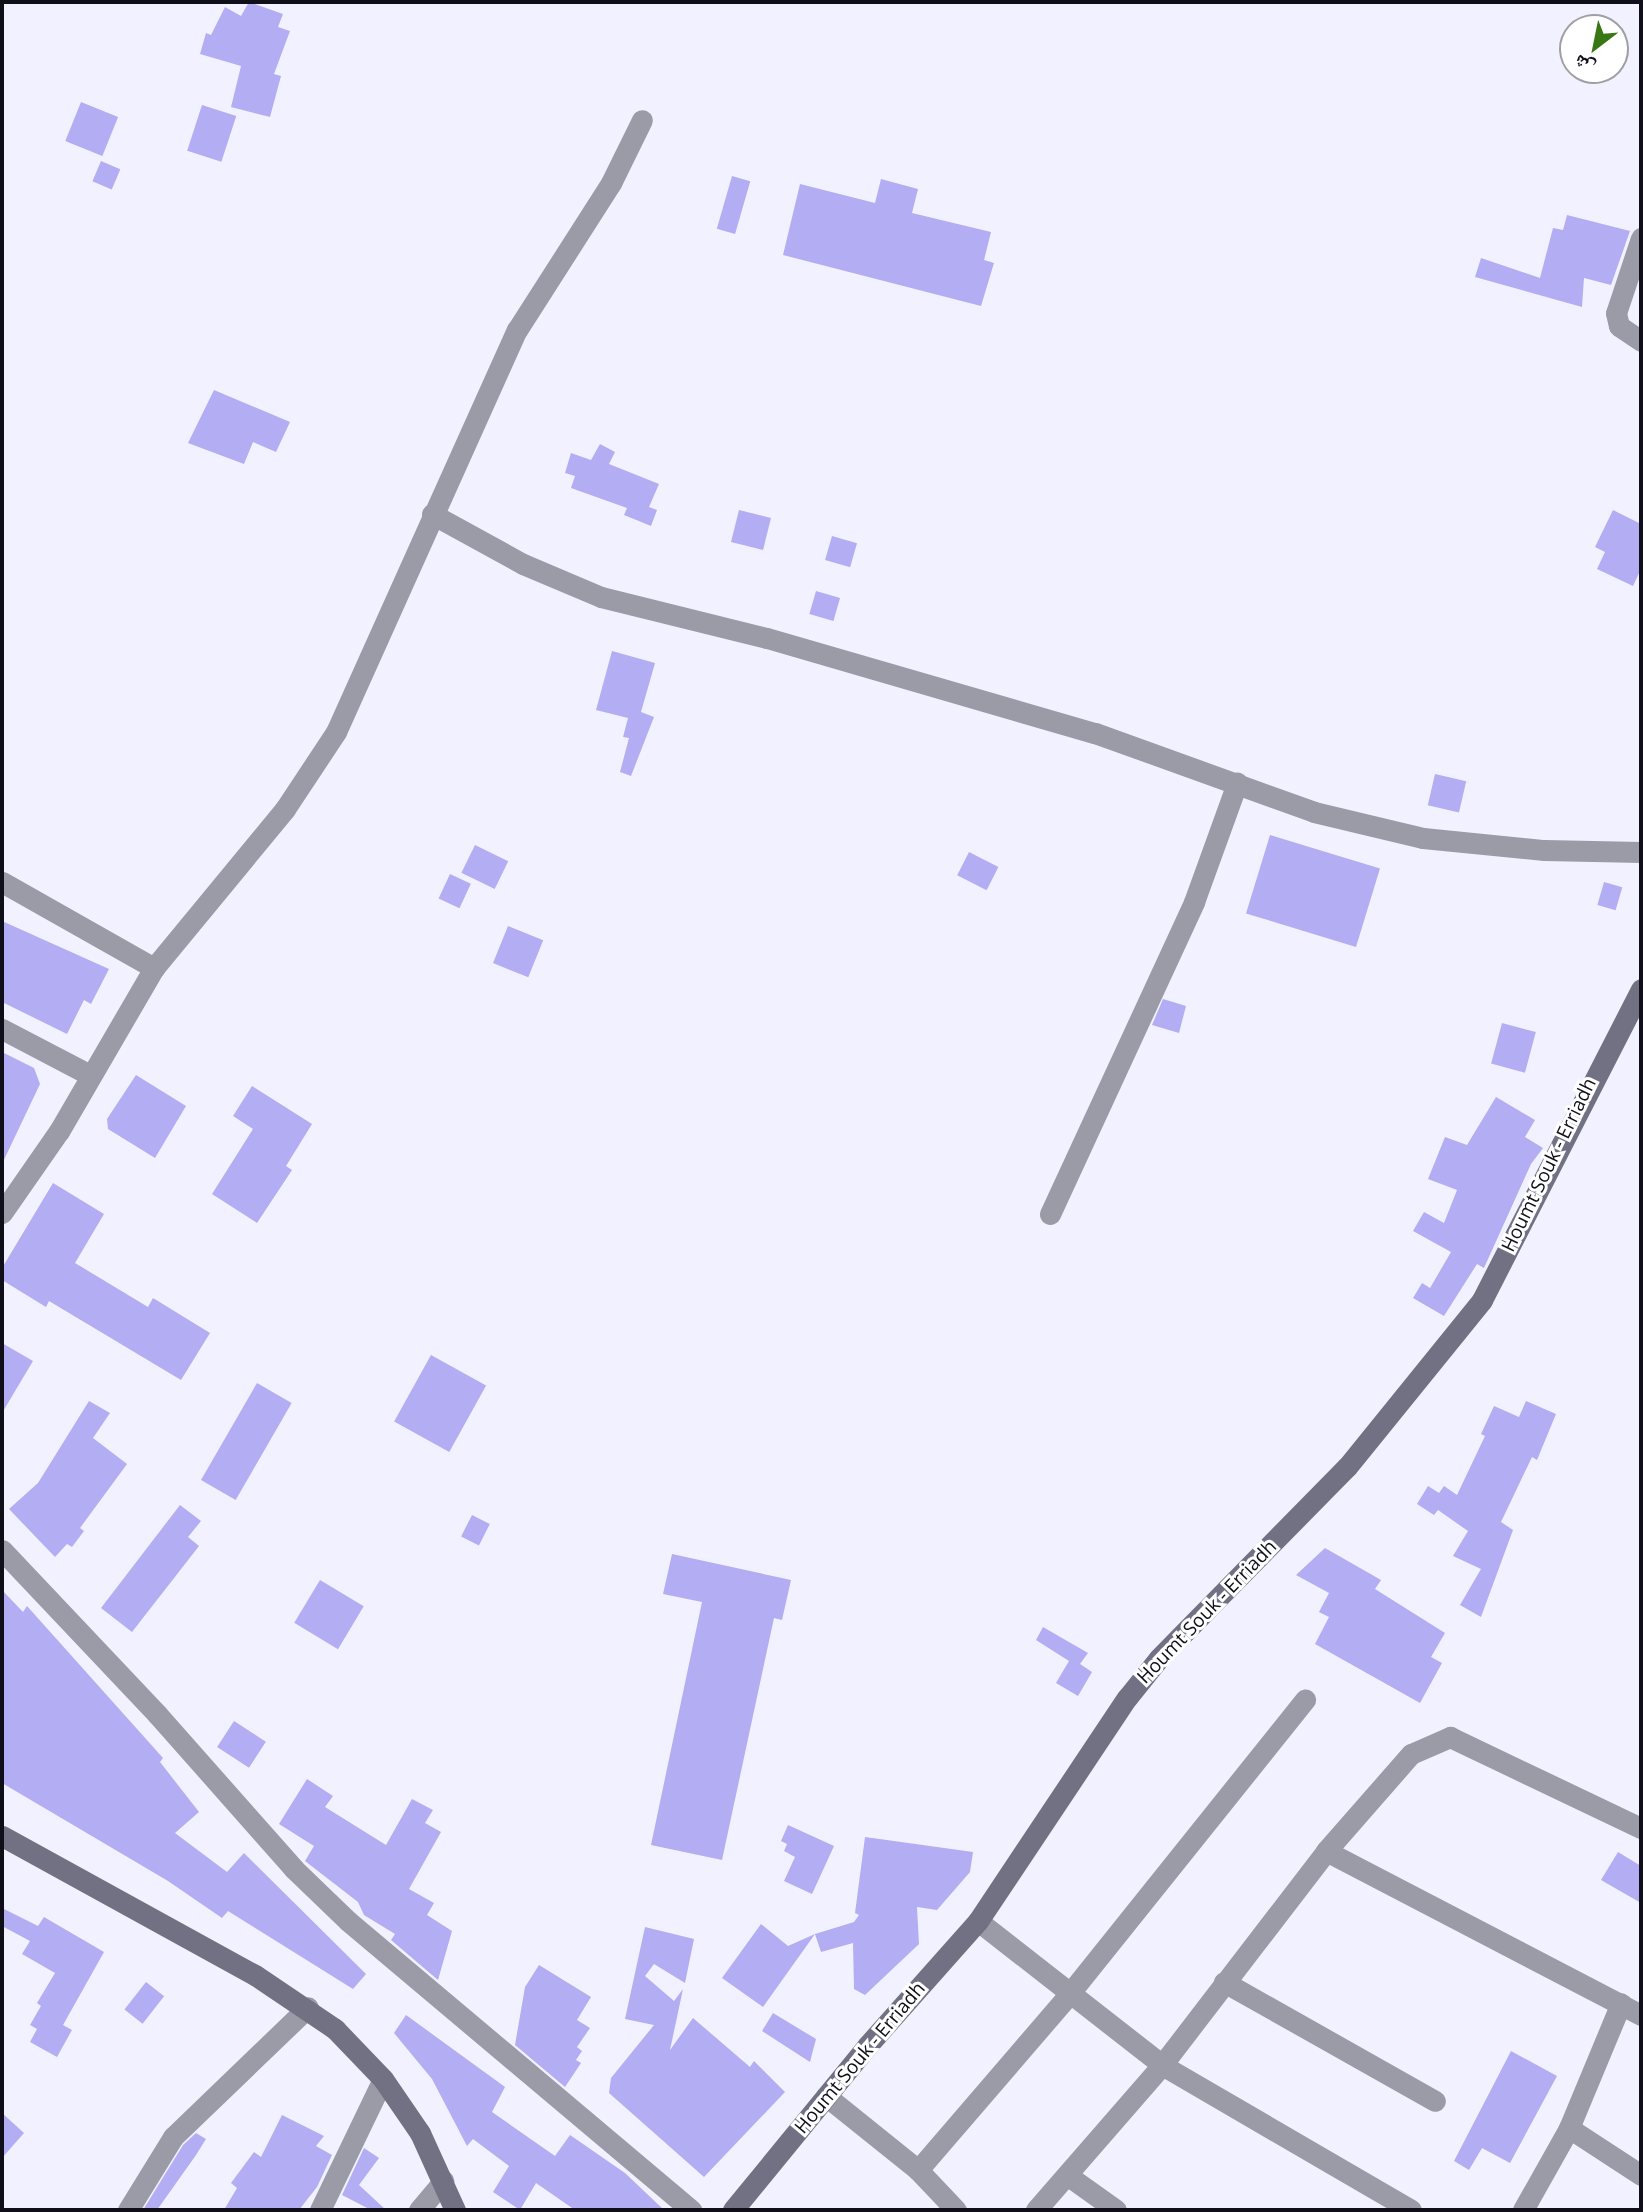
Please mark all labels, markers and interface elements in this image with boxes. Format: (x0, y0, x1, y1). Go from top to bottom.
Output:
north arrow (1559, 14, 1629, 84)
text: ش (1568, 49, 1599, 81)
street label: Houmt Souk - Erriadh (1497, 1074, 1601, 1256)
street label: Houmt Souk - Erriadh (1133, 1536, 1281, 1688)
street label: Houmt Souk - Erriadh (790, 1978, 930, 2138)

